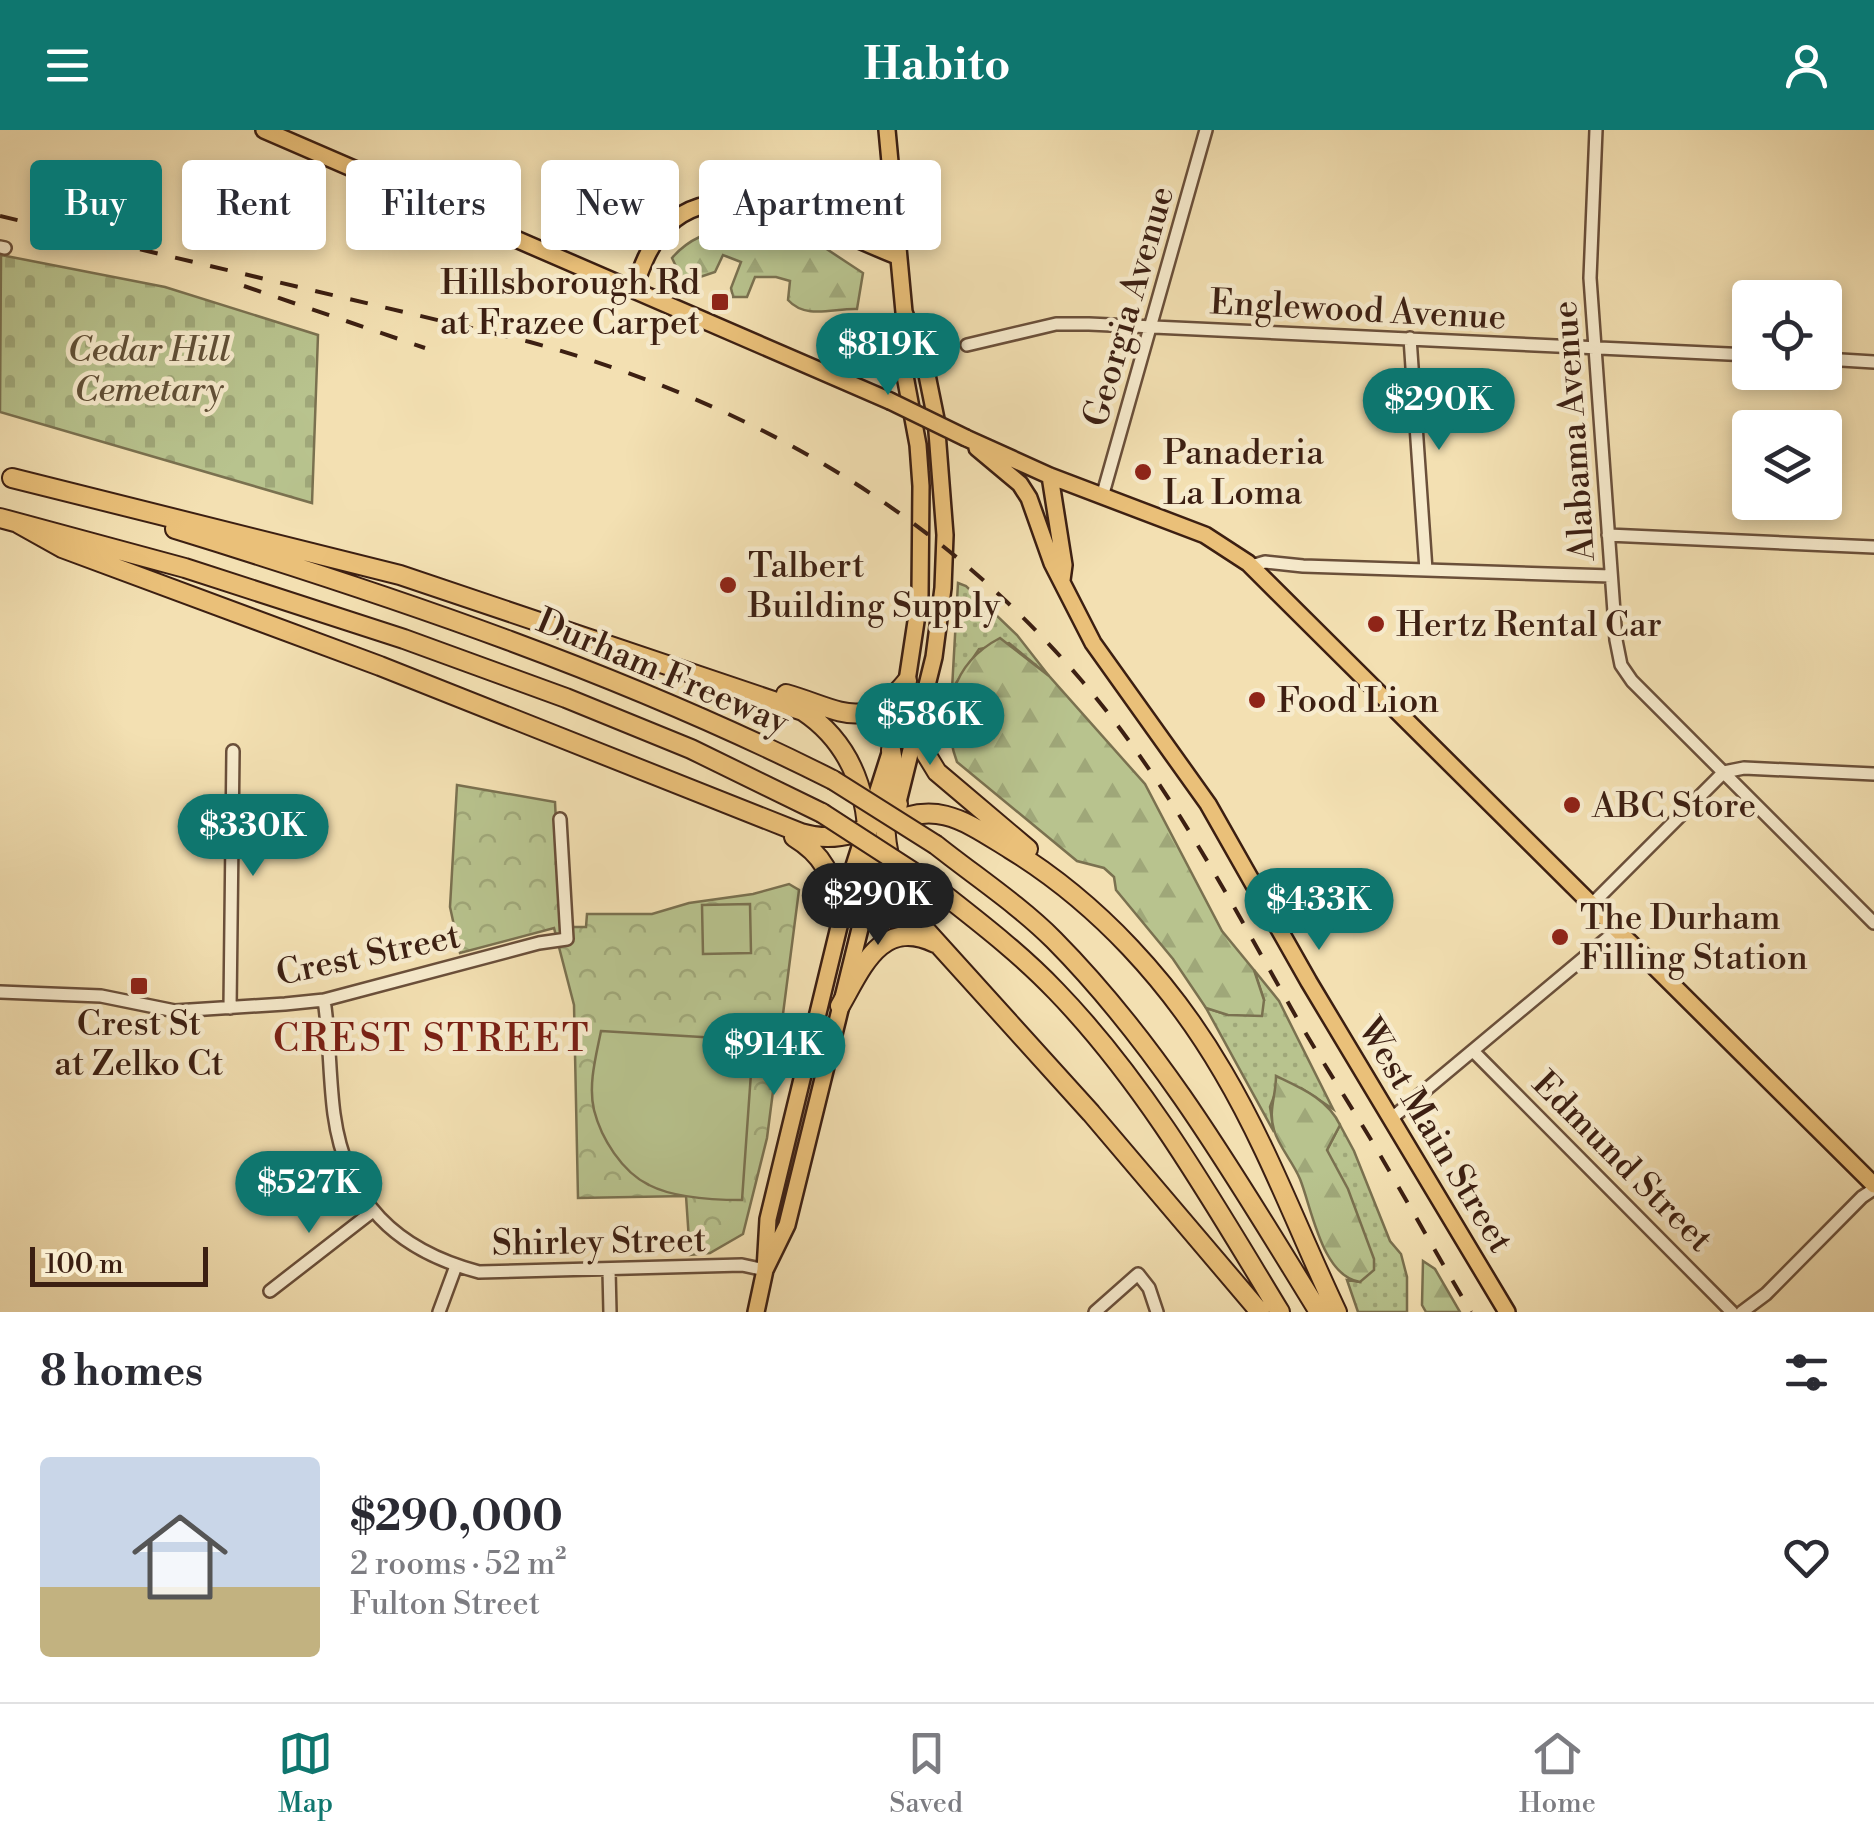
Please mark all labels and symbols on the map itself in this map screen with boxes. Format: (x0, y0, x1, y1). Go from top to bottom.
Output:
street label: Georgia Avenue (1075, 181, 1184, 432)
place label: Hillsborough Rd at Frazee Carpet (440, 262, 700, 345)
street label: Englewood Avenue (1209, 281, 1507, 340)
marker: Hillsborough Rd at Frazee Carpet (709, 291, 731, 313)
street label: Alabama Avenue (1544, 299, 1605, 563)
pin: $819K (818, 313, 958, 398)
park label: Cedar Hill Cemetary (68, 329, 230, 412)
pin: $290K (1369, 368, 1509, 453)
place label: Panaderia La Loma (1163, 432, 1324, 515)
marker: Panaderia La Loma (1132, 461, 1154, 483)
place label: Talbert Building Supply (747, 545, 1001, 628)
marker: Talbert Building Supply (717, 574, 739, 596)
street label: Durham Freeway (530, 600, 796, 745)
place label: Hertz Rental Car (1396, 604, 1662, 647)
marker: Hertz Rental Car (1365, 613, 1387, 635)
place label: Food Lion (1277, 680, 1439, 723)
pin: $586K (860, 683, 1000, 768)
marker: Food Lion (1246, 689, 1268, 711)
place label: ABC Store (1591, 785, 1756, 828)
pin: $330K (183, 794, 323, 879)
marker: ABC Store (1561, 794, 1583, 816)
pin: $290K (808, 863, 948, 948)
pin: $433K (1249, 868, 1389, 953)
place label: The Durham Filling Station (1580, 897, 1808, 980)
street label: Crest Street (272, 915, 464, 996)
marker: The Durham Filling Station (1549, 926, 1571, 948)
marker: Crest St at Zelko Ct (128, 975, 150, 997)
place label: Crest St at Zelko Ct (54, 1003, 224, 1086)
street label: West Main Street (1347, 1010, 1522, 1261)
pin: $914K (704, 1013, 844, 1098)
district label: CREST STREET (273, 1016, 591, 1063)
street label: Edmund Street (1523, 1063, 1721, 1261)
pin: $527K (239, 1151, 379, 1236)
street label: Shirley Street (492, 1219, 707, 1266)
scale bar (30, 1242, 208, 1286)

